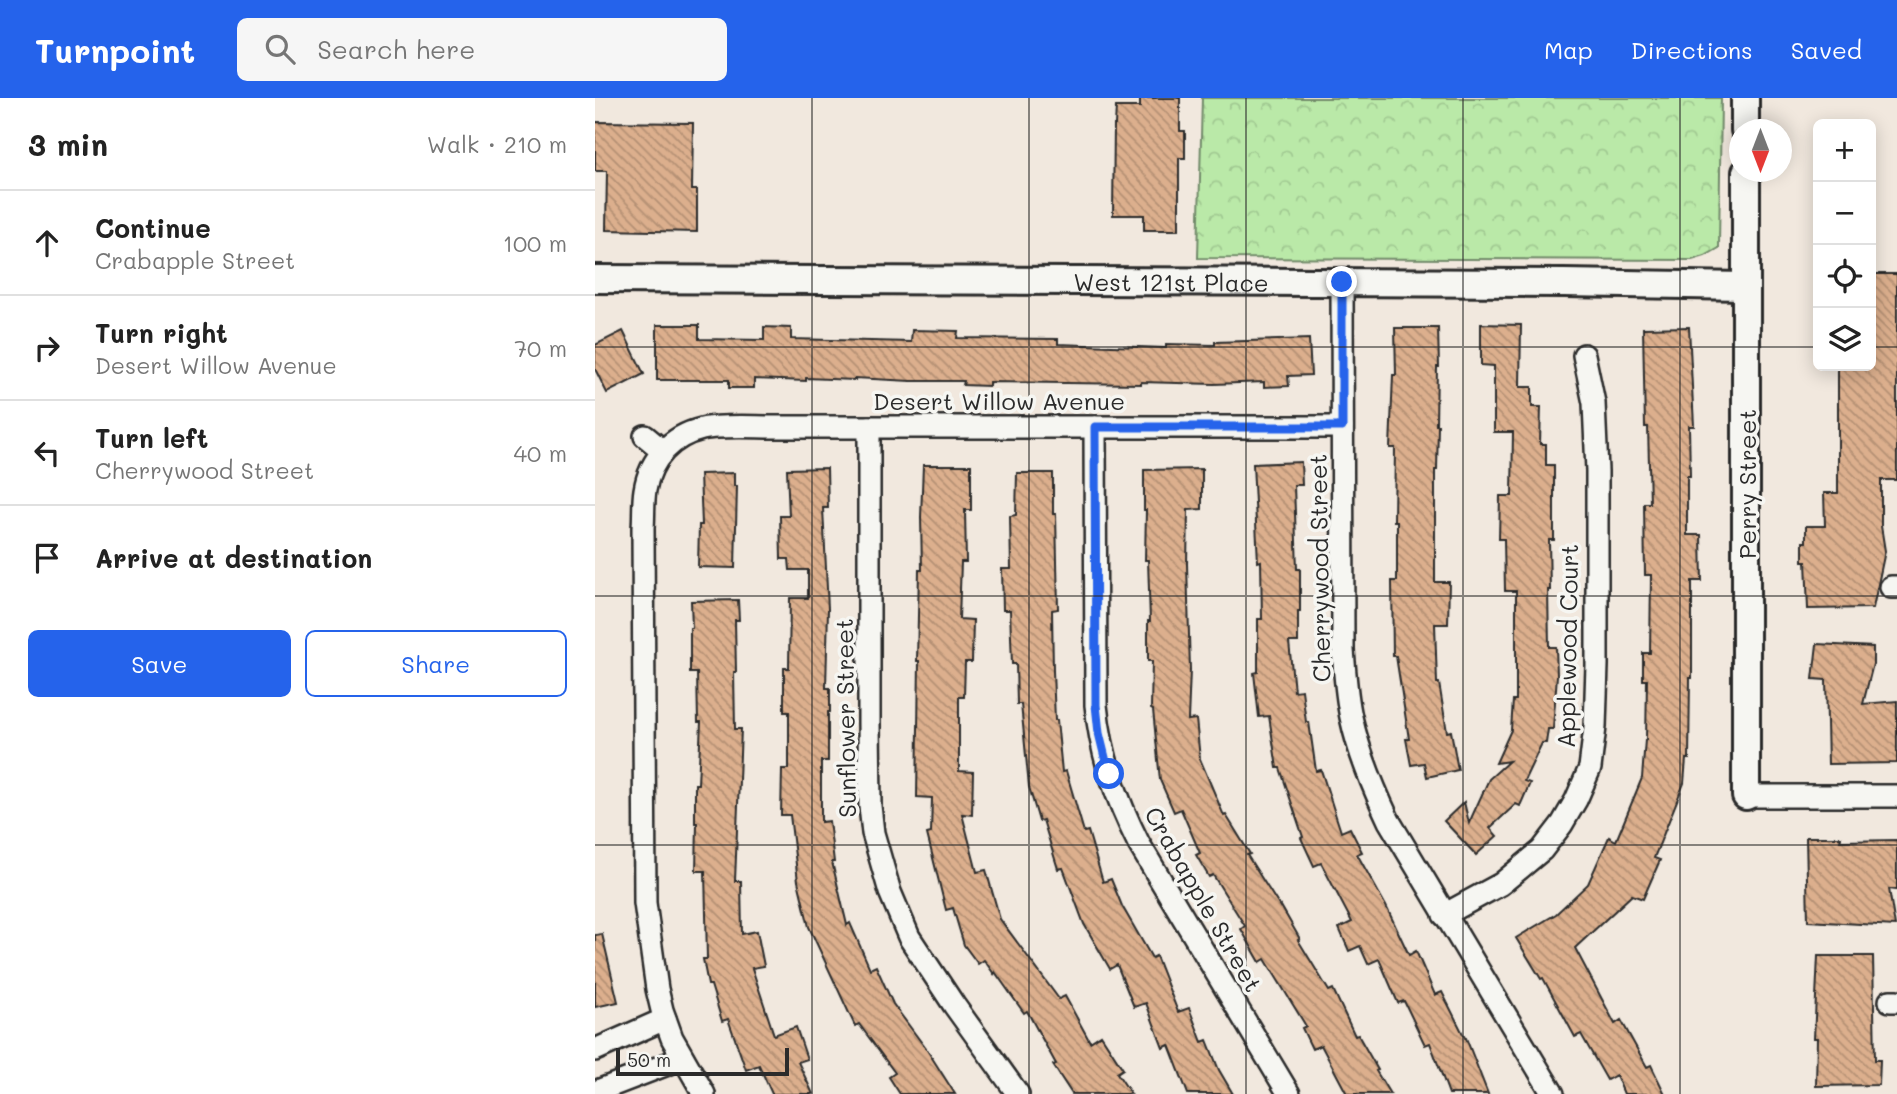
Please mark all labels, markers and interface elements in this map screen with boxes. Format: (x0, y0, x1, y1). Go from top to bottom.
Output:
search box (237, 18, 727, 81)
text: Turnpoint (35, 28, 195, 71)
icon: search (261, 30, 299, 68)
text: Search here (317, 32, 475, 66)
text: Map (1544, 34, 1593, 65)
text: Directions (1631, 34, 1753, 65)
text: Saved (1791, 34, 1862, 65)
north arrow (1729, 119, 1792, 182)
map controls (1813, 119, 1876, 371)
button: + (1813, 119, 1876, 182)
text: 3 min (28, 124, 108, 164)
text: Walk · 210 m (427, 129, 567, 159)
button: − (1813, 182, 1876, 245)
text: Continue (95, 211, 211, 245)
icon: ahead (28, 224, 66, 262)
text: 100 m (503, 228, 567, 258)
text: Crabapple Street (95, 245, 295, 275)
button: locate (1813, 245, 1876, 308)
street label: West 121st Place (1073, 265, 1269, 297)
route end (1326, 266, 1357, 297)
button: layers (1813, 308, 1876, 371)
text: Turn right (95, 316, 228, 350)
icon: right (28, 329, 66, 367)
text: 70 m (514, 333, 567, 363)
text: Desert Willow Avenue (95, 350, 337, 380)
street label: Desert Willow Avenue (873, 385, 1125, 416)
street label: Perry Street (1731, 409, 1762, 559)
text: Turn left (95, 421, 208, 455)
icon: left (28, 434, 66, 472)
text: 40 m (514, 438, 567, 468)
street label: Cherrywood Street (1302, 453, 1336, 683)
text: Cherrywood Street (95, 455, 314, 485)
icon: arrive (28, 539, 66, 577)
text: Arrive at destination (95, 541, 372, 575)
street label: Applewood Court (1550, 544, 1584, 748)
street label: Sunflower Street (828, 618, 862, 818)
button: Save (28, 630, 291, 697)
button: Share (305, 630, 567, 697)
route start (1093, 758, 1124, 789)
street label: Crabapple Street (1138, 801, 1270, 997)
scale bar (616, 1045, 789, 1077)
text: 50 m (627, 1047, 671, 1072)

